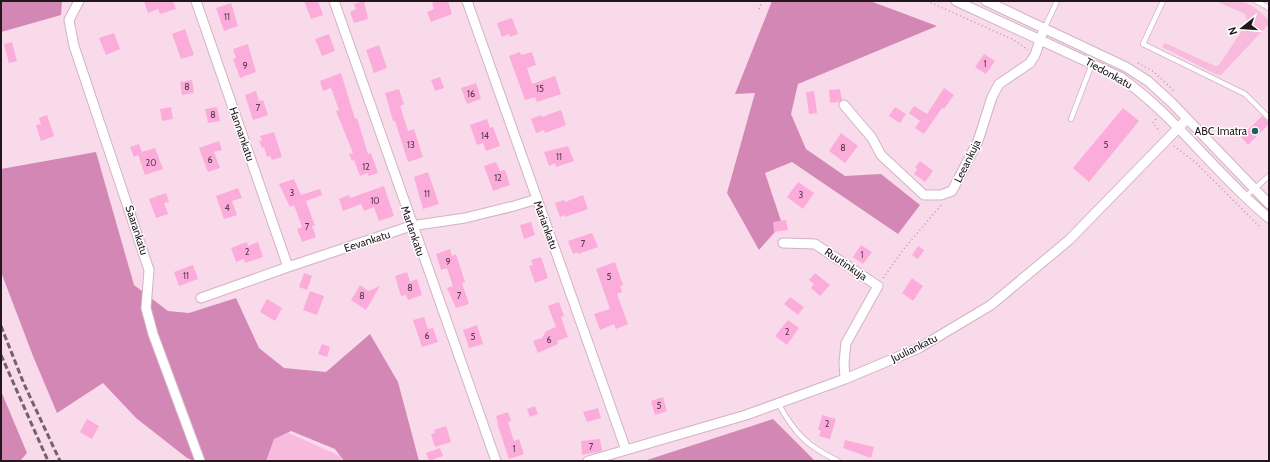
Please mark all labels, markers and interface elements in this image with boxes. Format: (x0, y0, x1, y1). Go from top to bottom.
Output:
north arrow (1222, 8, 1262, 48)
house number: 11 (224, 11, 230, 22)
text: N (1225, 25, 1240, 37)
street label: Tiedonkatu (1083, 54, 1135, 92)
house number: 1 (984, 58, 987, 69)
house number: 9 (242, 60, 248, 71)
house number: 8 (184, 81, 190, 92)
house number: 15 (536, 83, 544, 94)
house number: 16 (467, 88, 475, 99)
house number: 7 (256, 102, 261, 113)
street label: Hannankatu (226, 105, 258, 163)
house number: 8 (210, 109, 216, 120)
place label: ABC Imatra (1194, 124, 1248, 138)
marker: ABC Imatra (1250, 126, 1260, 136)
house number: 14 (481, 130, 489, 141)
street label: Leeankuja (951, 136, 984, 185)
house number: 13 (407, 139, 415, 150)
house number: 5 (1104, 139, 1109, 150)
house number: 8 (840, 142, 846, 153)
house number: 11 (556, 151, 562, 162)
house number: 6 (207, 154, 213, 165)
house number: 20 (146, 157, 157, 168)
house number: 12 (362, 161, 370, 172)
house number: 12 (494, 172, 502, 183)
house number: 3 (290, 187, 295, 198)
house number: 11 (424, 188, 430, 199)
house number: 3 (799, 189, 804, 200)
house number: 10 (370, 195, 380, 206)
street label: Mariankatu (531, 199, 561, 252)
house number: 4 (224, 202, 230, 213)
street label: Saarankatu (122, 203, 152, 257)
street label: Martankatu (398, 204, 428, 258)
house number: 7 (305, 221, 310, 232)
street label: Eevankatu (342, 227, 392, 255)
house number: 7 (581, 238, 586, 249)
street label: Ruutinkuja (822, 245, 871, 284)
house number: 2 (245, 246, 250, 257)
house number: 1 (861, 249, 864, 260)
house number: 9 (445, 256, 451, 267)
house number: 11 (183, 270, 189, 281)
house number: 5 (607, 271, 612, 282)
house number: 8 (407, 282, 413, 293)
house number: 8 (359, 290, 365, 301)
house number: 7 (457, 290, 462, 301)
house number: 2 (785, 326, 790, 337)
house number: 6 (424, 330, 430, 341)
house number: 5 (471, 331, 476, 342)
street label: Juuliankatu (888, 331, 940, 366)
house number: 6 (546, 334, 552, 345)
house number: 5 (657, 400, 662, 411)
house number: 2 (825, 418, 830, 429)
house number: 7 (589, 441, 594, 452)
house number: 1 (513, 443, 516, 454)

